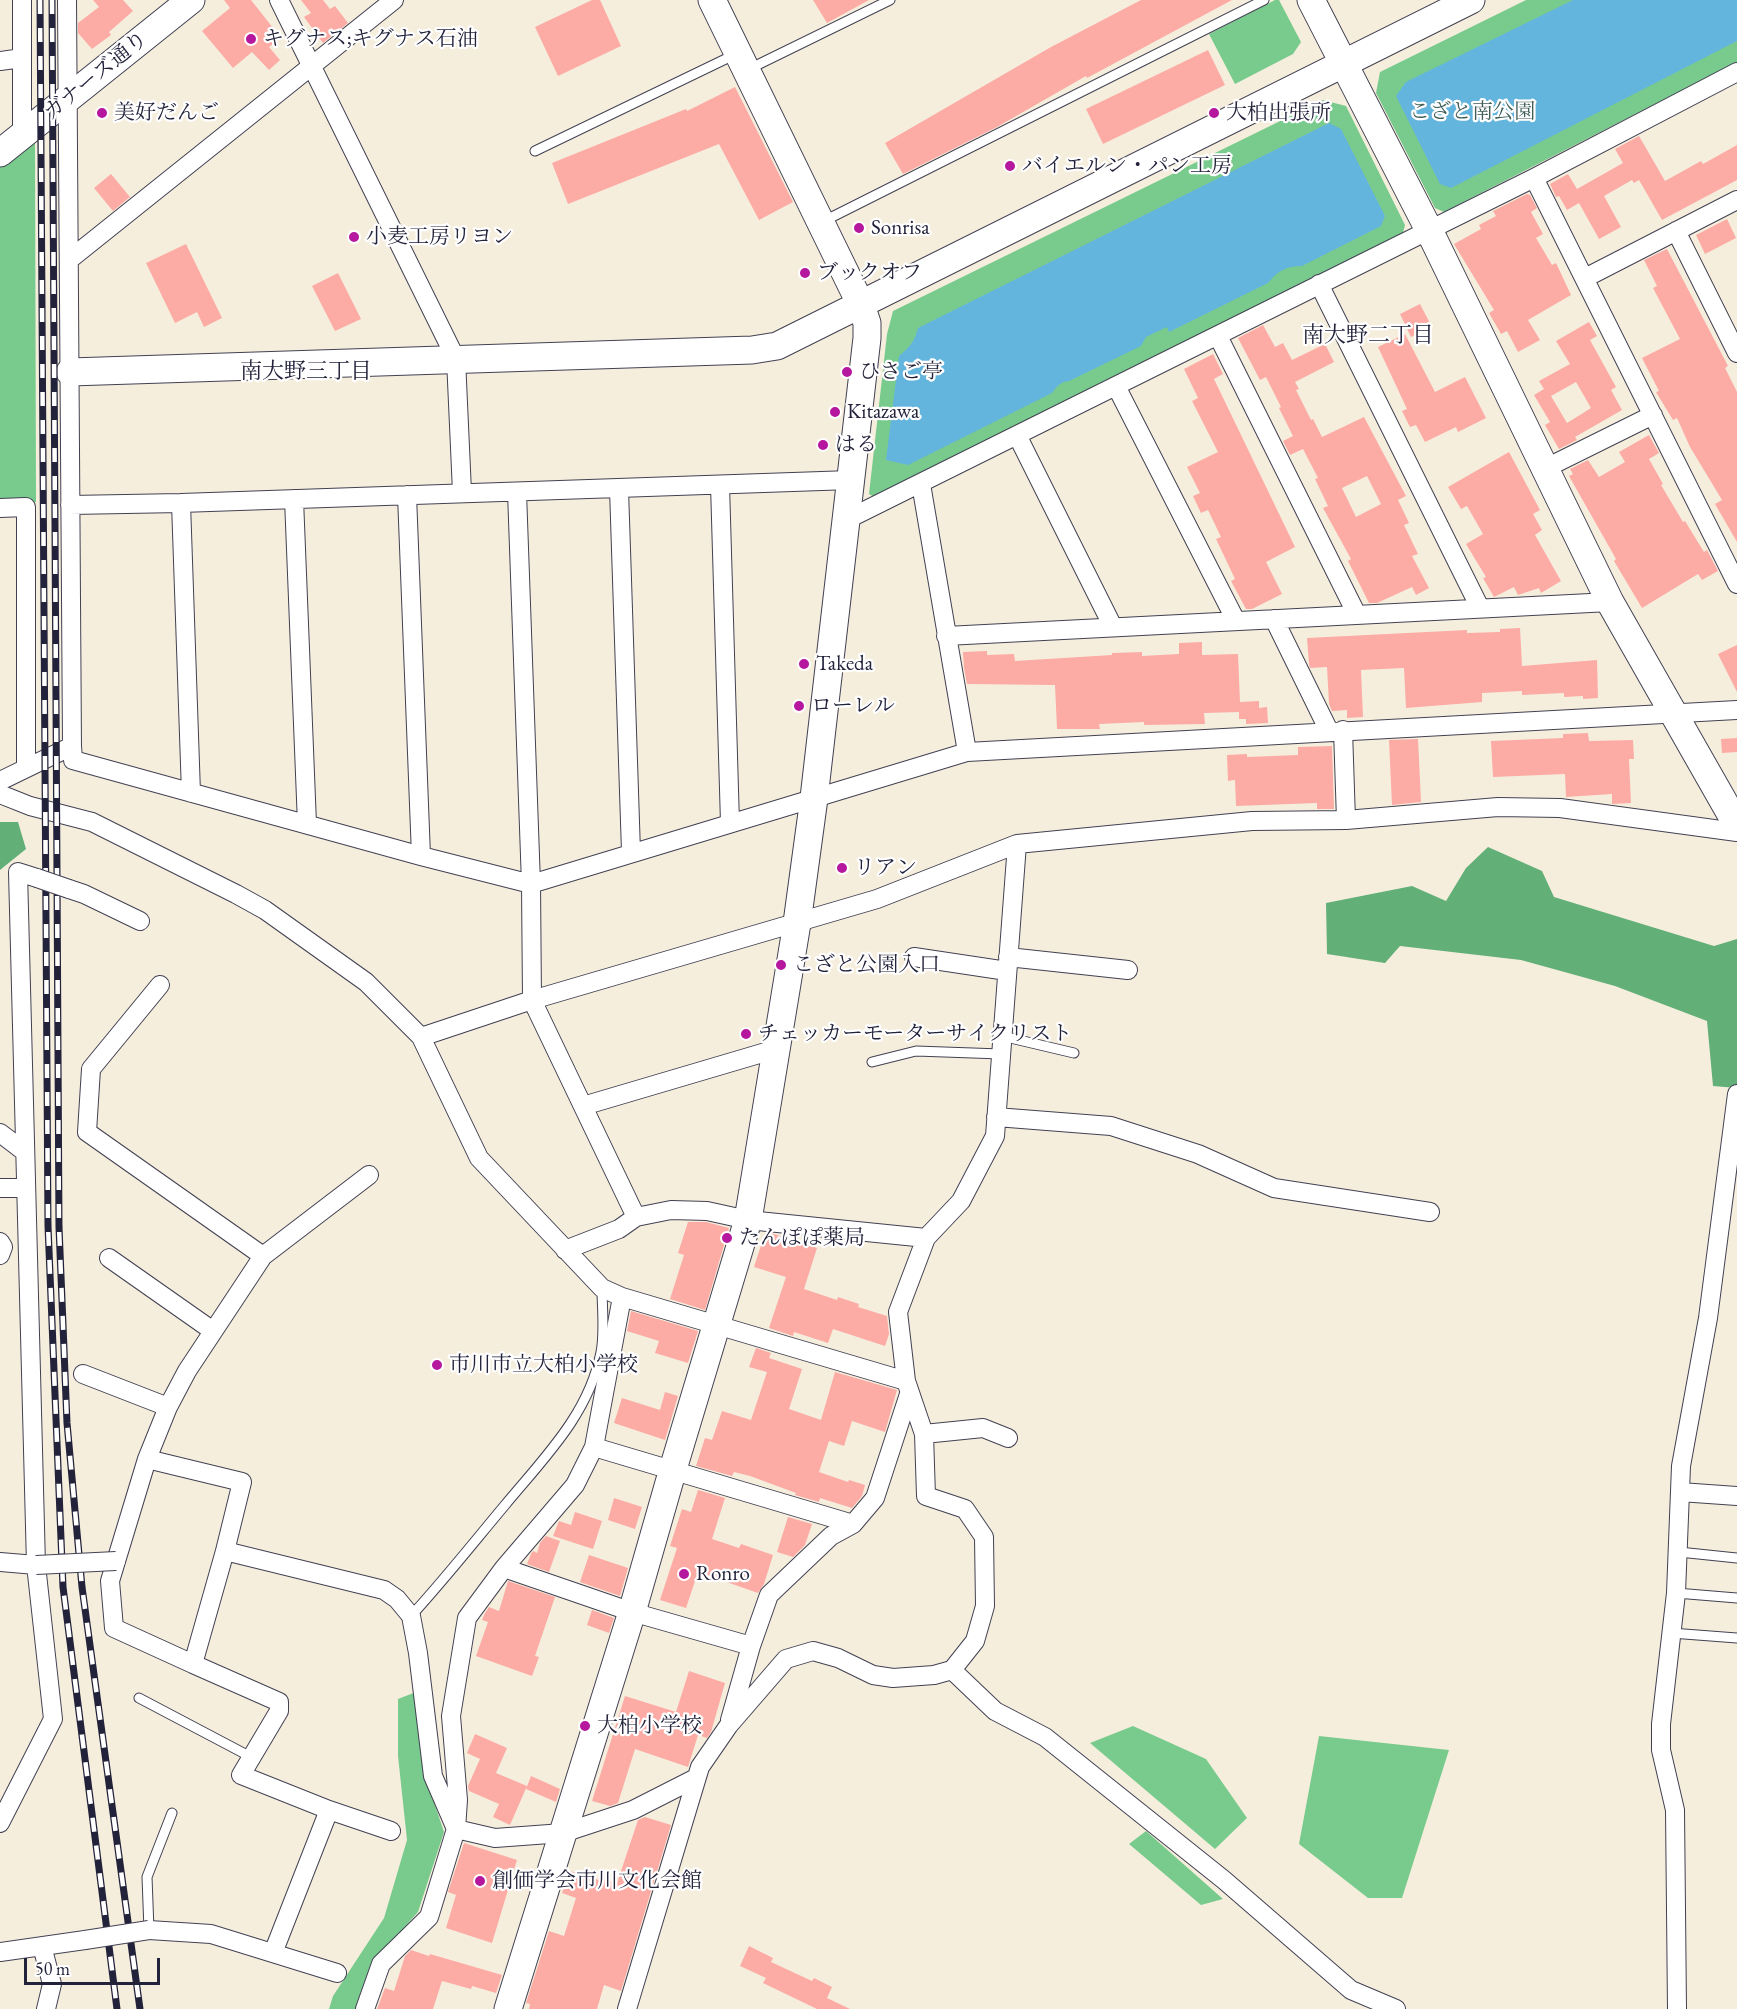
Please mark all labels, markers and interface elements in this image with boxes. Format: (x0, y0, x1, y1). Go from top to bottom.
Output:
place label: キグナス;キグナス石油 (263, 26, 478, 52)
street label: ガナーズ通り (39, 27, 153, 125)
marker: キグナス;キグナス石油 (244, 32, 258, 46)
park label: こざと南公園 (1409, 99, 1535, 125)
place label: 美好だんご (114, 100, 219, 126)
place label: 大柏出張所 (1226, 100, 1331, 126)
marker: 美好だんご (95, 106, 109, 120)
marker: 大柏出張所 (1207, 106, 1221, 120)
place label: バイエルン・パン工房 (1022, 153, 1232, 179)
marker: バイエルン・パン工房 (1003, 159, 1017, 173)
place label: Sonrisa (871, 215, 930, 241)
marker: Sonrisa (852, 221, 866, 235)
place label: 小麦工房リヨン (366, 224, 513, 250)
marker: 小麦工房リヨン (347, 230, 361, 244)
place label: ブックオフ (817, 260, 922, 286)
marker: ブックオフ (798, 266, 812, 280)
district label: 南大野二丁目 (1302, 323, 1434, 349)
district label: 南大野三丁目 (240, 359, 372, 385)
place label: ひさご亭 (859, 359, 943, 385)
marker: ひさご亭 (840, 365, 854, 379)
place label: Kitazawa (847, 399, 919, 425)
marker: Kitazawa (828, 405, 842, 419)
place label: はる (835, 432, 877, 458)
marker: はる (816, 438, 830, 452)
place label: Takeda (816, 651, 873, 677)
marker: Takeda (797, 657, 811, 671)
place label: ローレル (811, 693, 895, 719)
marker: ローレル (792, 699, 806, 713)
place label: リアン (854, 855, 917, 881)
marker: リアン (835, 861, 849, 875)
place label: こざと公園入口 (793, 952, 940, 978)
marker: こざと公園入口 (774, 958, 788, 972)
place label: チェッカーモーターサイクリスト (758, 1021, 1072, 1047)
marker: チェッカーモーターサイクリスト (739, 1027, 753, 1041)
place label: たんぽぽ薬局 (739, 1225, 865, 1251)
marker: たんぽぽ薬局 (720, 1231, 734, 1245)
place label: 市川市立大柏小学校 (449, 1352, 638, 1378)
marker: 市川市立大柏小学校 (430, 1358, 444, 1372)
place label: Ronro (696, 1561, 750, 1587)
marker: Ronro (677, 1567, 691, 1581)
place label: 大柏小学校 (597, 1713, 702, 1739)
marker: 大柏小学校 (578, 1719, 592, 1733)
place label: 創価学会市川文化会館 (492, 1868, 702, 1894)
marker: 創価学会市川文化会館 (473, 1874, 487, 1888)
scale bar (27, 1946, 164, 1984)
text: 50 m (35, 1957, 70, 1980)

